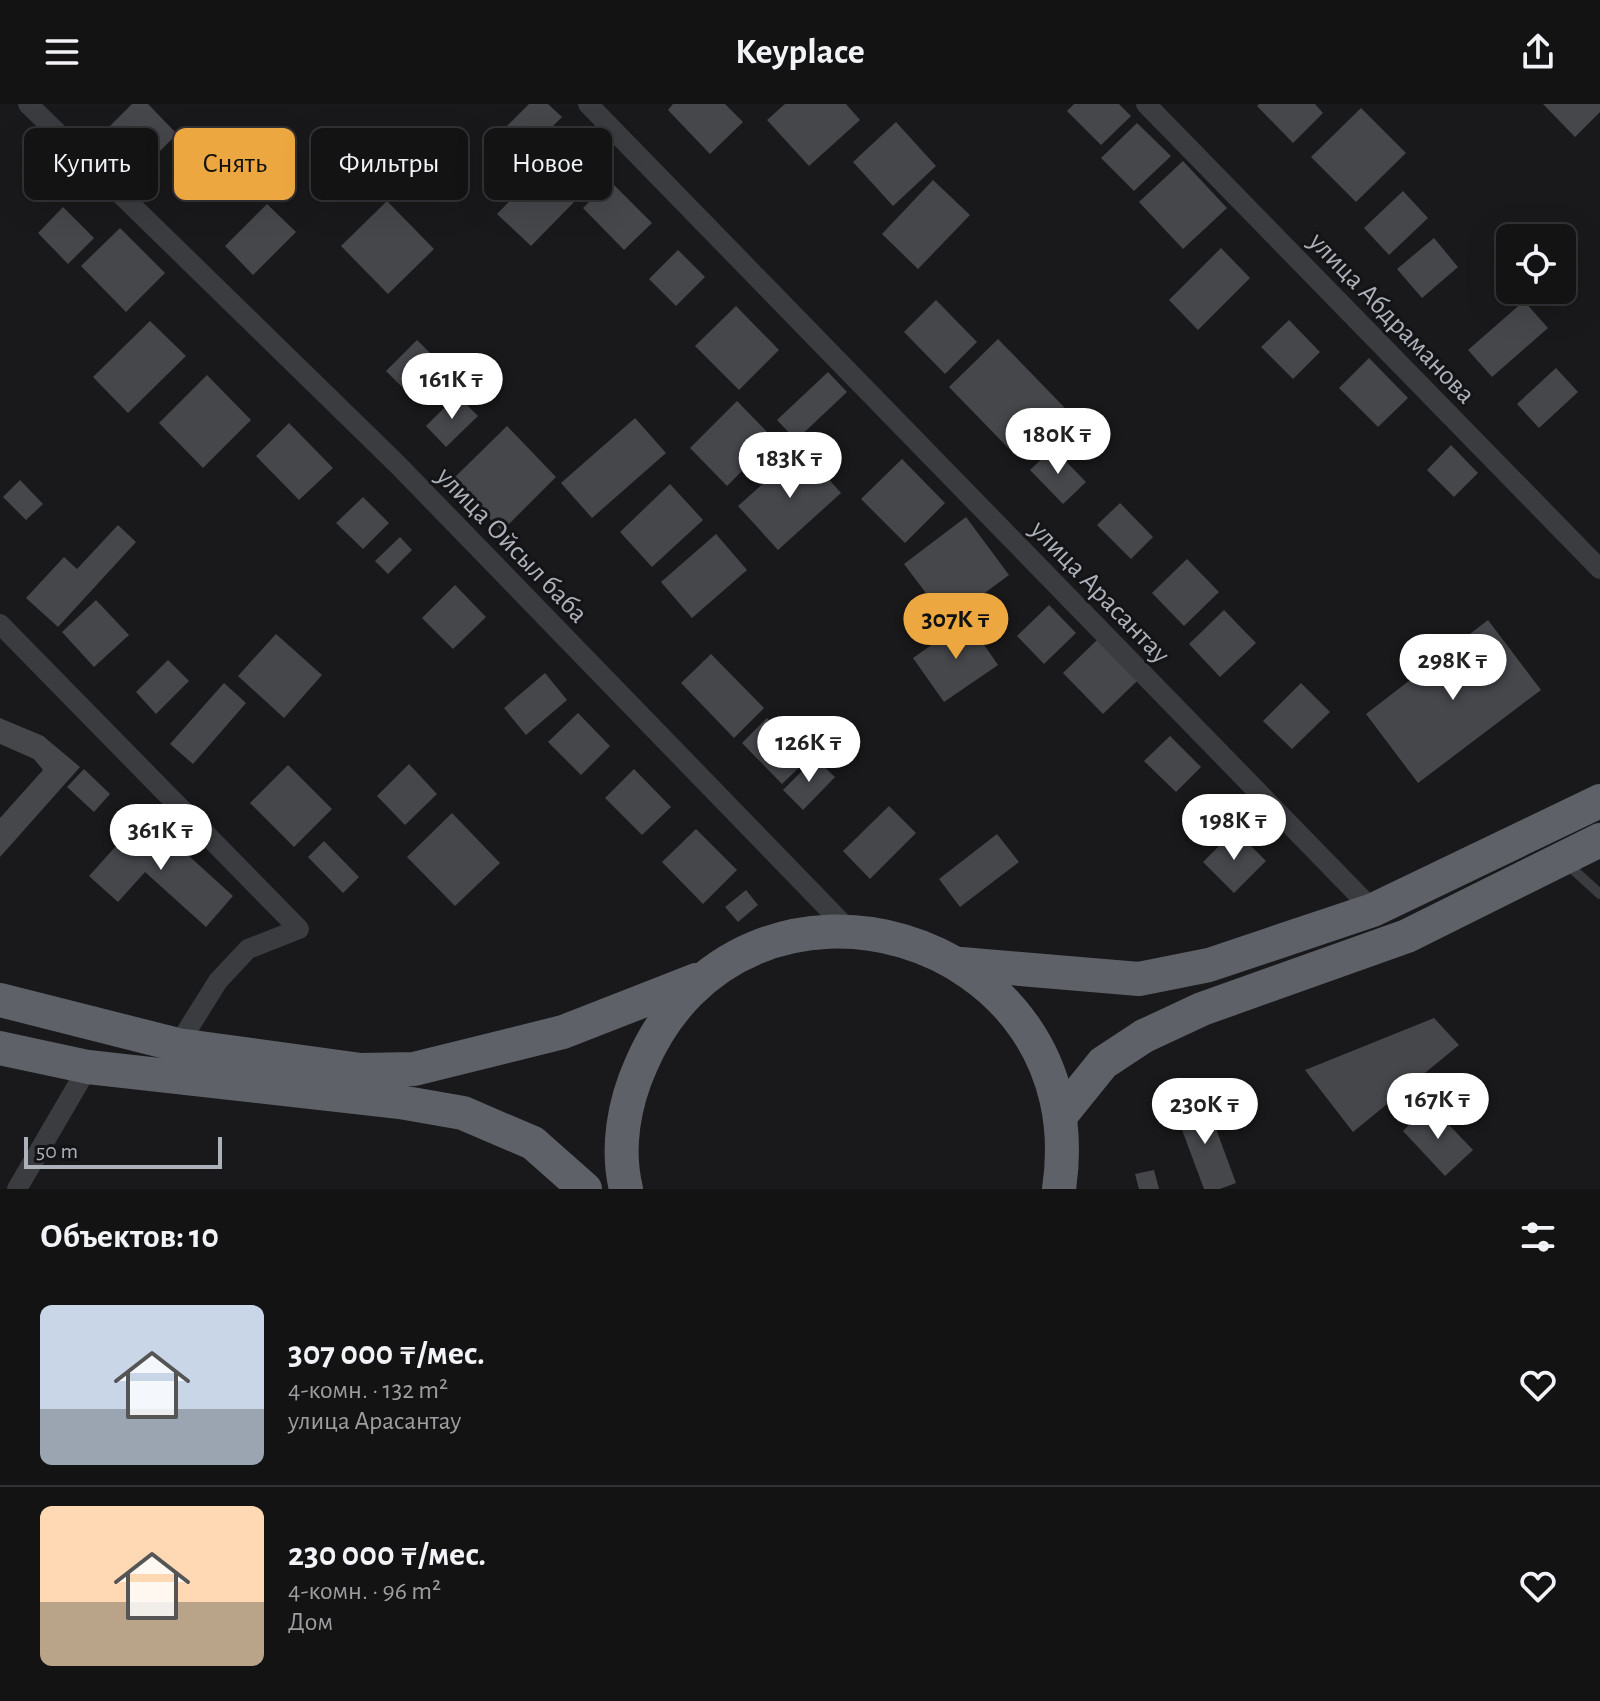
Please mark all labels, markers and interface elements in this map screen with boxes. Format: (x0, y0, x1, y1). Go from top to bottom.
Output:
icon: menu (40, 30, 84, 74)
icon: share (1516, 30, 1560, 74)
text: Keyplace (735, 34, 865, 70)
chip: Купить (24, 128, 158, 200)
chip: Снять (174, 128, 295, 200)
chip: Фильтры (311, 128, 468, 200)
chip: Новое (484, 128, 612, 200)
map controls (1496, 224, 1576, 304)
button: locate (1496, 224, 1576, 304)
street label: улица Абдраманова (1302, 227, 1480, 409)
pin: 161K ₸ (387, 353, 517, 421)
text: 161K ₸ (420, 366, 484, 392)
pin: 180K ₸ (993, 408, 1123, 476)
text: 180K ₸ (1024, 421, 1092, 447)
pin: 183K ₸ (725, 432, 855, 500)
text: 183K ₸ (757, 445, 823, 471)
street label: улица Ойсыл баба (430, 461, 593, 629)
street label: улица Арасантау (1024, 515, 1175, 669)
pin: 307K ₸ (891, 593, 1021, 661)
text: 307K ₸ (921, 606, 991, 632)
pin: 298K ₸ (1388, 634, 1518, 702)
text: 298K ₸ (1418, 647, 1488, 673)
pin: 126K ₸ (744, 716, 874, 784)
text: 126K ₸ (775, 729, 843, 755)
pin: 198K ₸ (1169, 794, 1299, 862)
pin: 361K ₸ (96, 804, 226, 872)
text: 198K ₸ (1200, 807, 1268, 833)
text: 361K ₸ (128, 817, 194, 843)
pin: 167K ₸ (1373, 1073, 1503, 1141)
pin: 230K ₸ (1140, 1078, 1270, 1146)
text: 167K ₸ (1405, 1086, 1471, 1112)
text: 230K ₸ (1170, 1091, 1240, 1117)
scale bar (24, 1133, 222, 1169)
text: 50 m (36, 1140, 78, 1162)
icon: filters (1516, 1215, 1560, 1259)
text: Объектов: 10 (40, 1220, 219, 1254)
icon: home (104, 1337, 200, 1433)
text: 307 000 ₸/мес. (288, 1337, 485, 1371)
icon: heart (1516, 1363, 1560, 1407)
text: 4-комн. · 132 m² (288, 1377, 448, 1403)
text: улица Арасантау (288, 1408, 461, 1434)
icon: home (104, 1538, 200, 1634)
text: 230 000 ₸/мес. (288, 1538, 486, 1572)
icon: heart (1516, 1564, 1560, 1608)
text: 4-комн. · 96 m² (288, 1578, 441, 1604)
text: Дом (288, 1609, 333, 1635)

